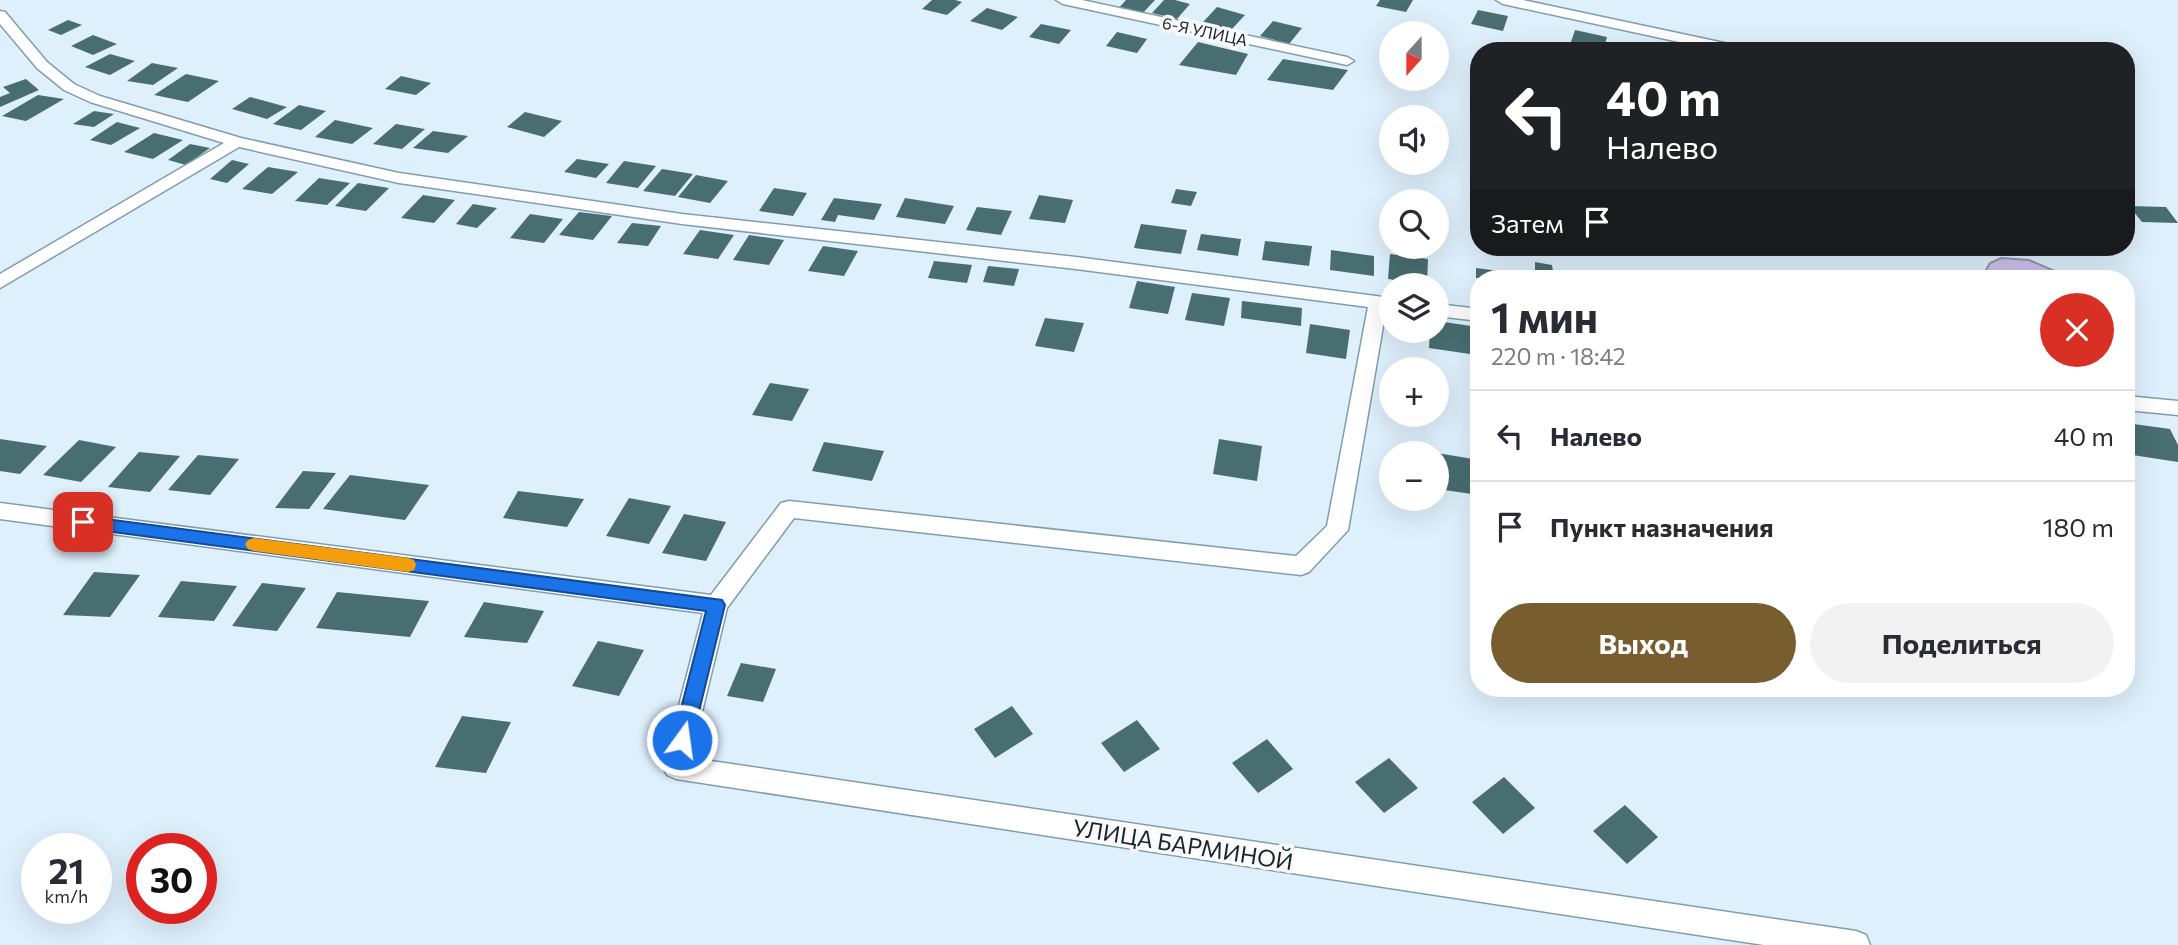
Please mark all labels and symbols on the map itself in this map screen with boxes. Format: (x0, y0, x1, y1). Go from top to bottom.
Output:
street label: 6-Я УЛИЦА (1161, 13, 1249, 49)
north arrow (1379, 21, 1449, 91)
pin (53, 492, 113, 552)
position arrow (645, 703, 719, 777)
street label: УЛИЦА БАРМИНОЙ (1071, 813, 1295, 875)
speed limit sign: 30 (126, 833, 217, 924)

